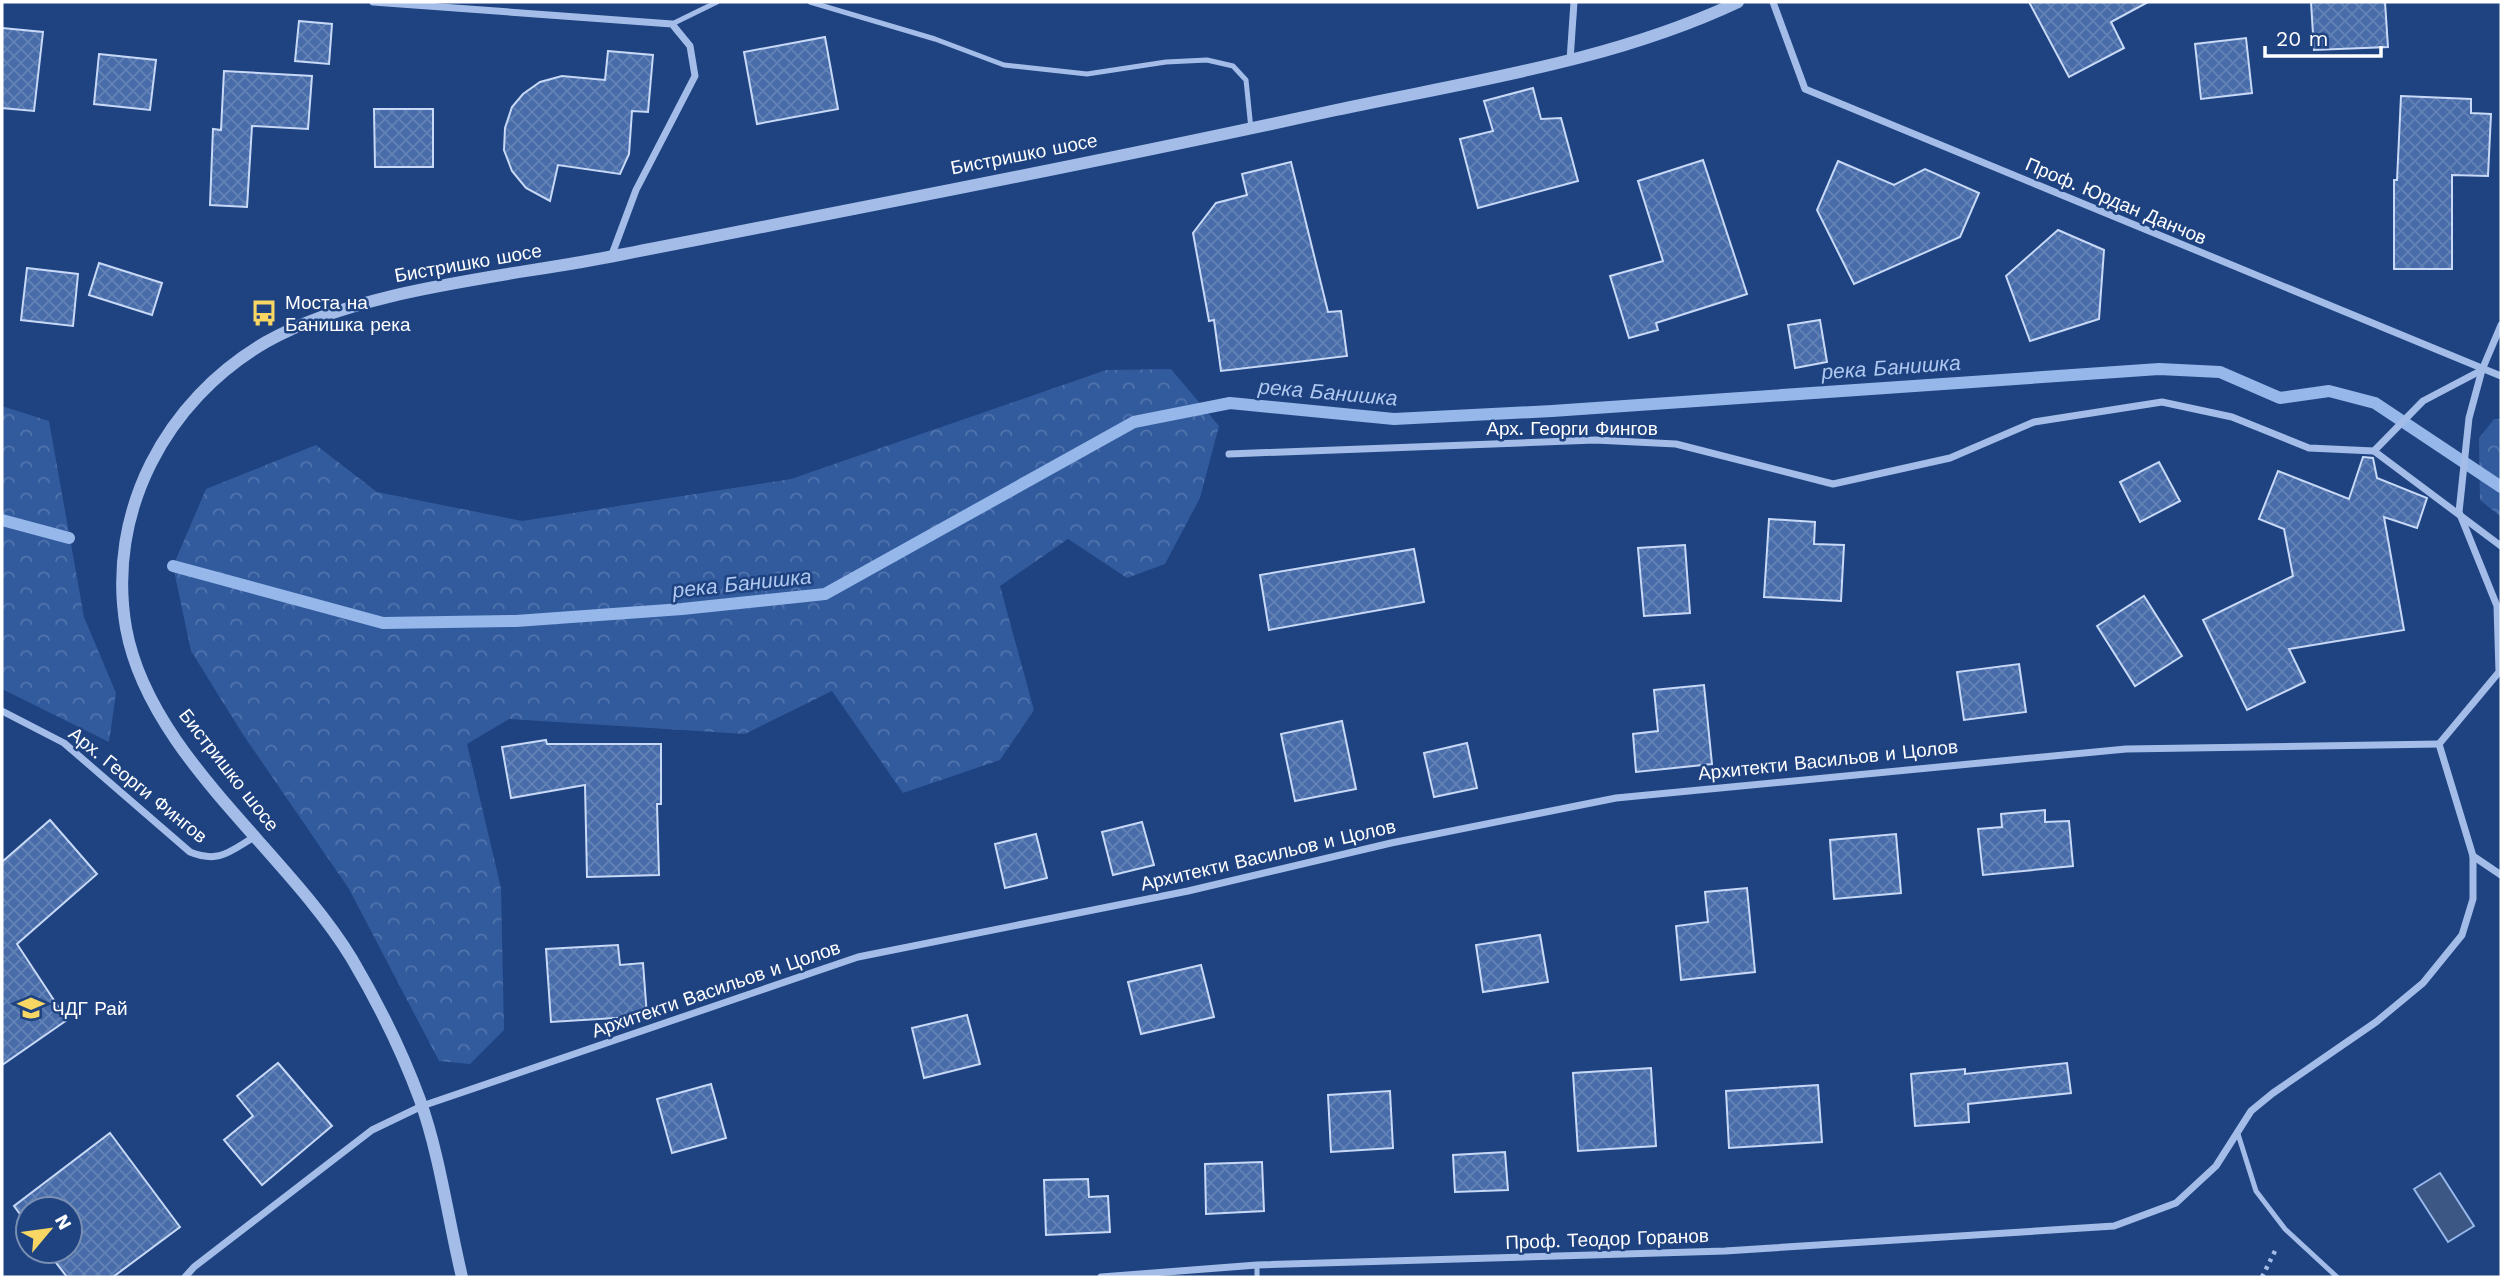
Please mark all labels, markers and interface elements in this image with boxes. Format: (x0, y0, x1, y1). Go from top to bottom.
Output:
scale bar (2265, 14, 2380, 58)
text: 20 m (2276, 26, 2328, 51)
street label: Бистришко шосе (949, 128, 1099, 180)
street label: Проф. Юрдан Данчов (2022, 152, 2210, 250)
street label: Бистришко шосе (393, 239, 543, 287)
place label: Моста на Банишка река (285, 291, 411, 336)
bus stop icon: Моста на Банишка река (249, 298, 279, 328)
water label: река Банишка (1819, 350, 1962, 384)
water label: река Банишка (1256, 373, 1399, 411)
street label: Арх. Георги Фингов (1486, 417, 1658, 440)
water label: река Банишка (670, 563, 813, 603)
street label: Бистришко шосе (174, 704, 284, 836)
street label: Арх. Георги Фингов (64, 722, 212, 848)
street label: Архитекти Васильов и Цолов (1697, 735, 1959, 785)
street label: Архитекти Васильов и Цолов (1138, 814, 1398, 896)
street label: Архитекти Васильов и Цолов (589, 936, 843, 1042)
school or university icon: ЧДГ Рай (16, 993, 46, 1023)
place label: ЧДГ Рай (52, 997, 128, 1020)
north arrow (14, 1195, 84, 1265)
text: N (50, 1210, 77, 1234)
street label: Проф. Теодор Горанов (1505, 1224, 1709, 1254)

